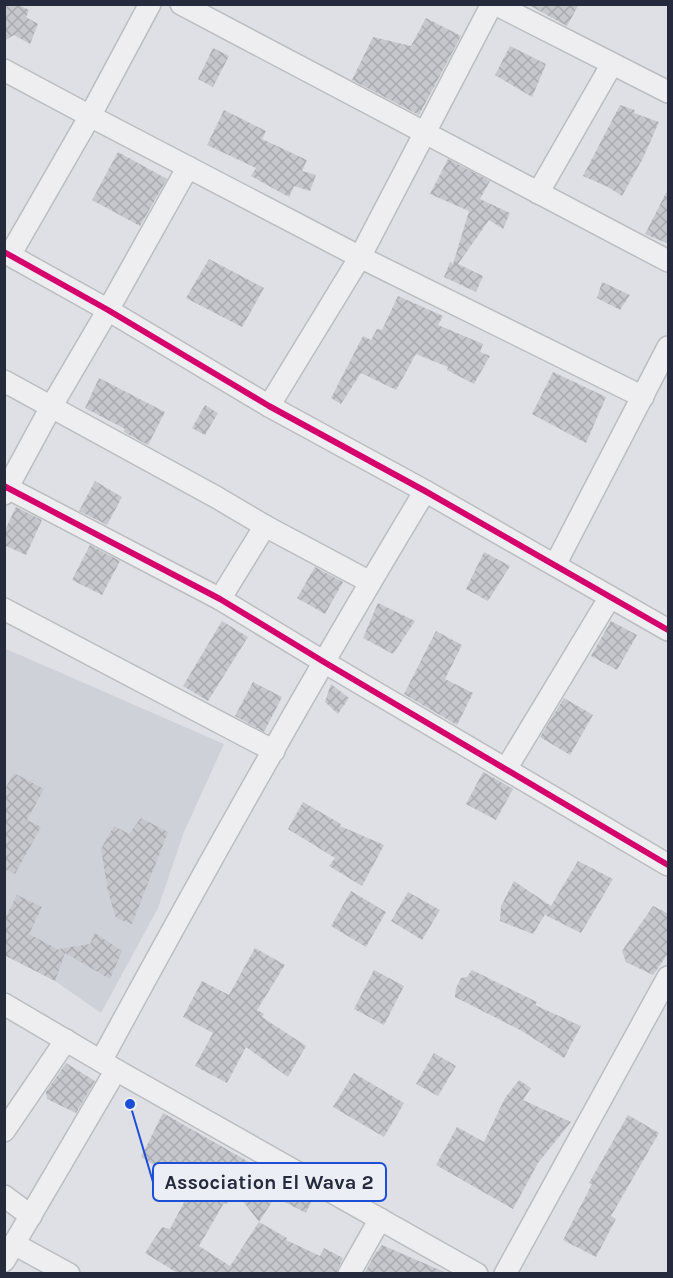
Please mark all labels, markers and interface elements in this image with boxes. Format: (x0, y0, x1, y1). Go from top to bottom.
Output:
callout: Association El Wava 2 (153, 1163, 386, 1201)
text: Association El Wava 2 (164, 1171, 374, 1194)

